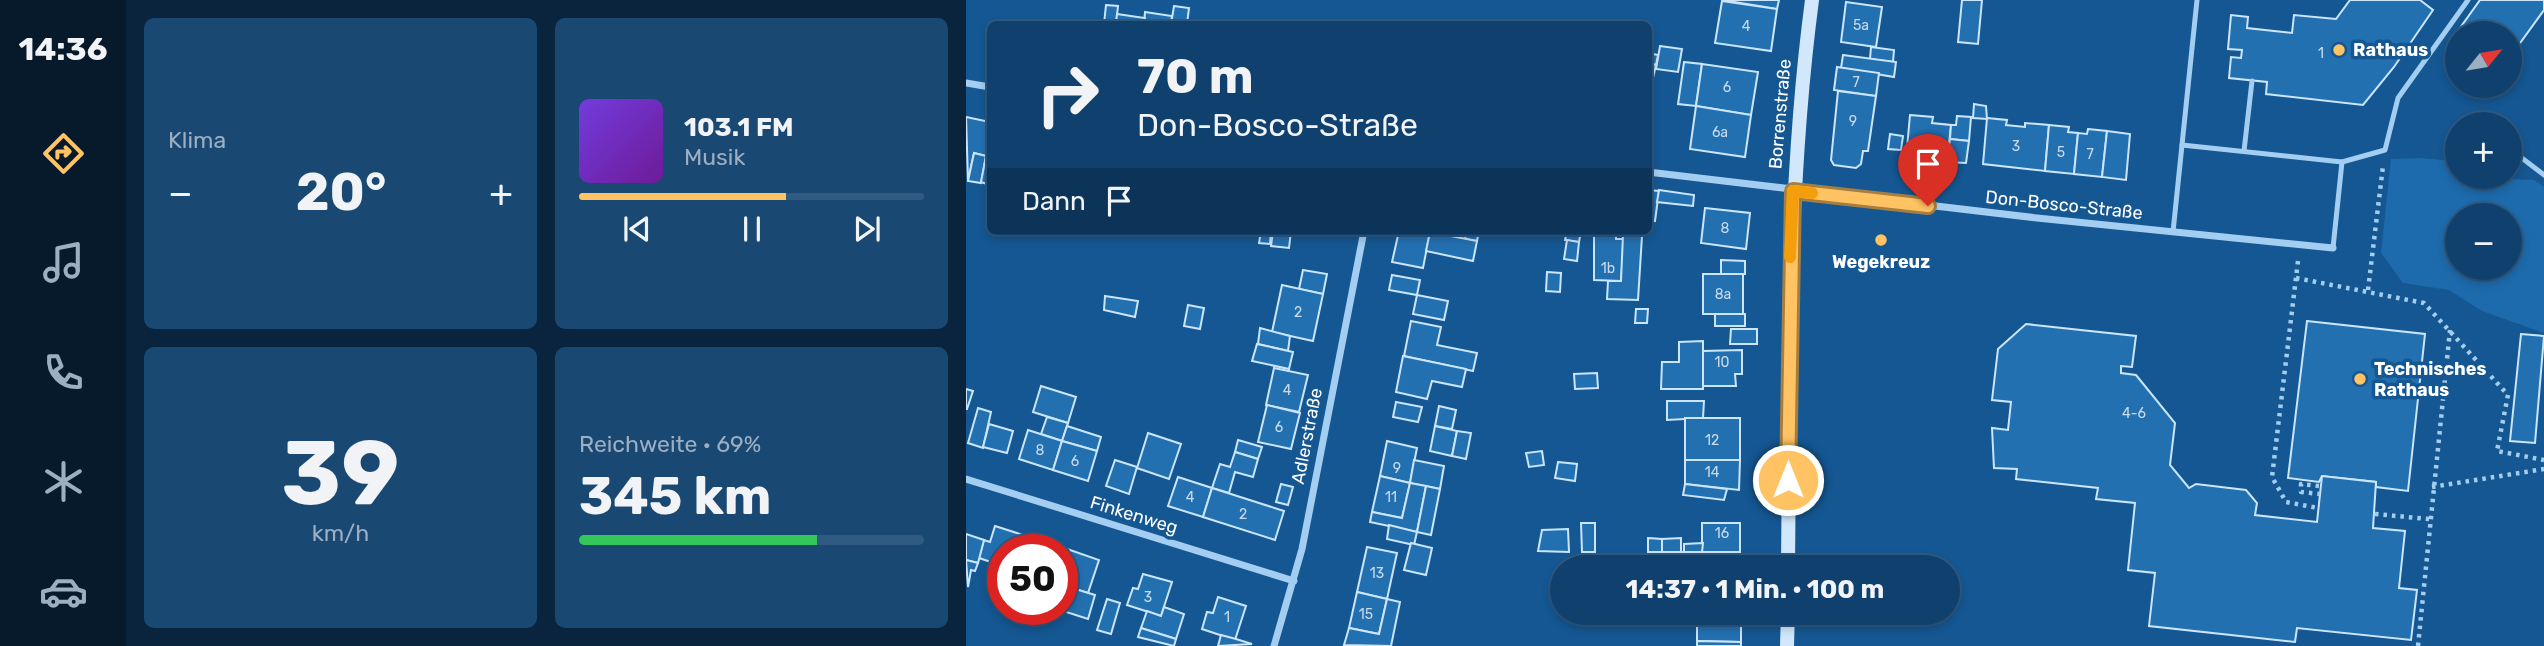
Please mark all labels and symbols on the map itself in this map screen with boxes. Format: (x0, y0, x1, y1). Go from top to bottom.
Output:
house number: 5a (1853, 17, 1869, 34)
house number: 4 (1742, 18, 1751, 35)
north arrow (2445, 21, 2522, 98)
place label: Rathaus (2353, 39, 2428, 61)
marker: Rathaus (2331, 42, 2347, 58)
house number: 1 (2318, 45, 2324, 62)
street label: Borrenstraße (1764, 58, 1796, 170)
house number: 7 (1852, 74, 1860, 91)
house number: 6 (1723, 79, 1731, 96)
house number: 9 (1849, 113, 1857, 130)
house number: 6a (1712, 124, 1728, 141)
pin (1898, 134, 1958, 206)
house number: 3 (2012, 138, 2020, 155)
house number: 5 (2057, 144, 2065, 161)
house number: 7 (2086, 146, 2094, 163)
street label: Don-Bosco-Straße (1984, 186, 2144, 224)
house number: 8 (1721, 220, 1730, 237)
marker: Wegekreuz (1873, 232, 1889, 248)
place label: Wegekreuz (1832, 251, 1930, 273)
house number: 1b (1601, 260, 1615, 277)
house number: 8a (1715, 286, 1731, 303)
house number: 2 (1294, 304, 1302, 321)
house number: 10 (1715, 354, 1730, 371)
place label: Technisches Rathaus (2374, 358, 2486, 401)
marker: Technisches Rathaus (2352, 371, 2368, 387)
house number: 4 (1283, 382, 1292, 399)
street label: Adlerstraße (1287, 386, 1327, 486)
house number: 4-6 (2122, 405, 2146, 422)
house number: 6 (1275, 419, 1283, 436)
house number: 12 (1705, 432, 1719, 449)
house number: 8 (1036, 442, 1045, 459)
position arrow (1751, 443, 1825, 517)
house number: 6 (1071, 453, 1079, 470)
house number: 9 (1393, 460, 1401, 477)
house number: 14 (1705, 464, 1720, 481)
house number: 4 (1186, 489, 1195, 506)
house number: 11 (1385, 489, 1397, 506)
street label: Finkenweg (1088, 491, 1180, 539)
house number: 2 (1239, 506, 1247, 523)
house number: 16 (1715, 525, 1729, 542)
speed limit sign: 50 (987, 534, 1078, 625)
house number: 13 (1370, 565, 1384, 582)
house number: 3 (1144, 589, 1152, 606)
house number: 15 (1359, 606, 1373, 623)
house number: 1 (1224, 609, 1230, 626)

